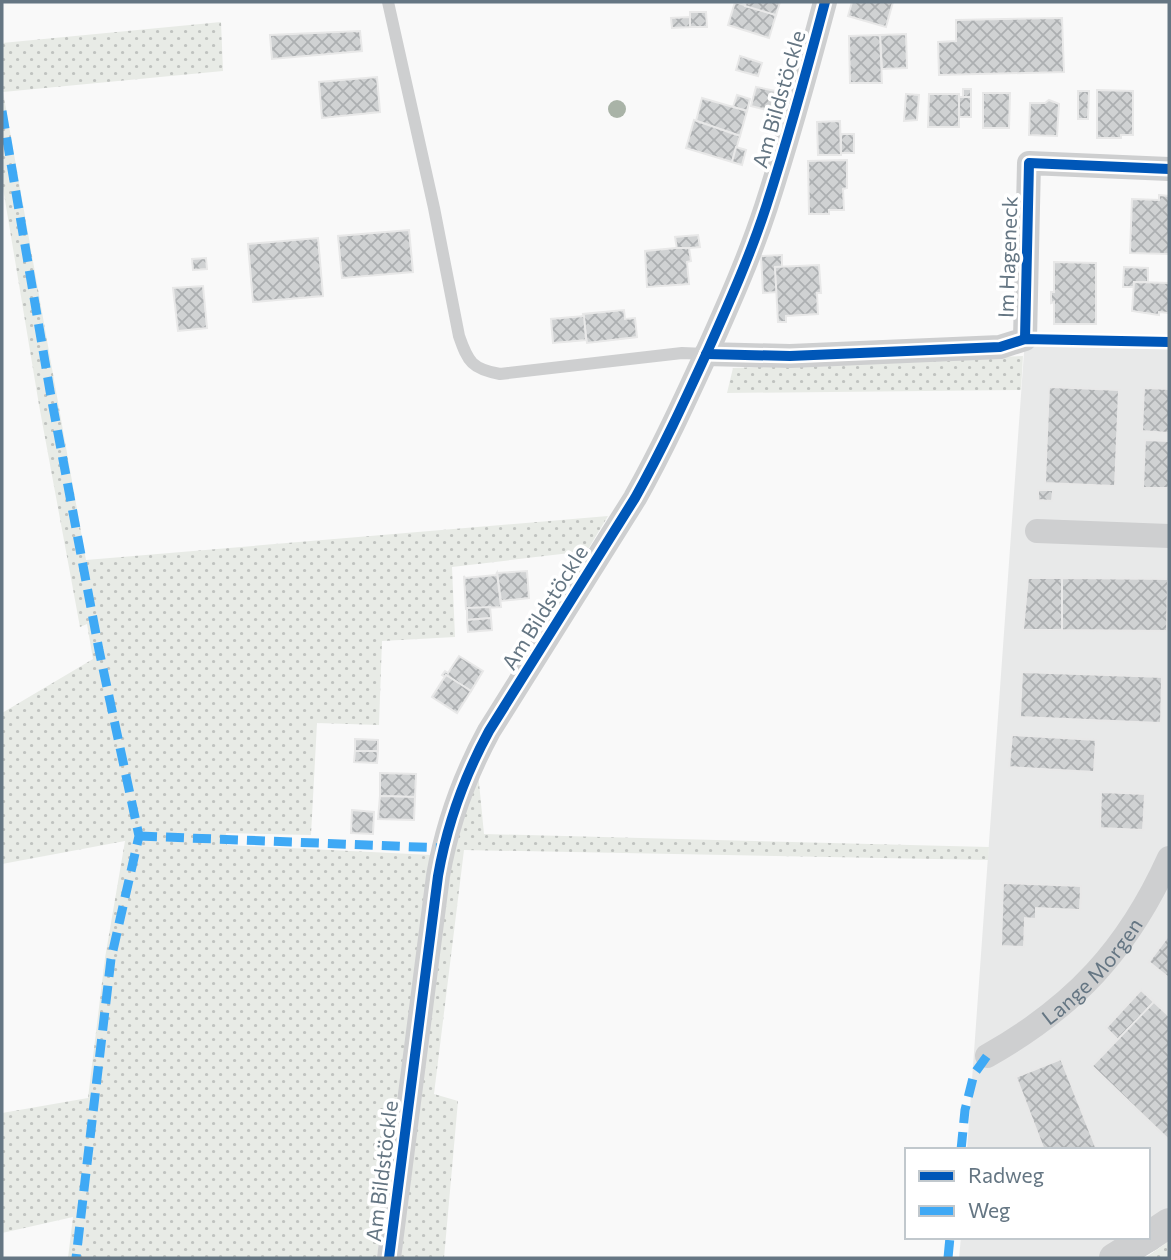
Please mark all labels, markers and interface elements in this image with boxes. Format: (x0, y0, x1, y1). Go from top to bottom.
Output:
street label: Am Bildstöckle (746, 27, 810, 171)
street label: Im Hageneck (992, 196, 1022, 318)
street label: Am Bildstöckle (496, 540, 592, 674)
street label: Lange Morgen (1036, 913, 1147, 1029)
street label: Am Bildstöckle (360, 1099, 402, 1243)
legend (905, 1148, 1150, 1239)
text: Radweg (968, 1162, 1044, 1187)
text: Weg (968, 1197, 1010, 1222)

